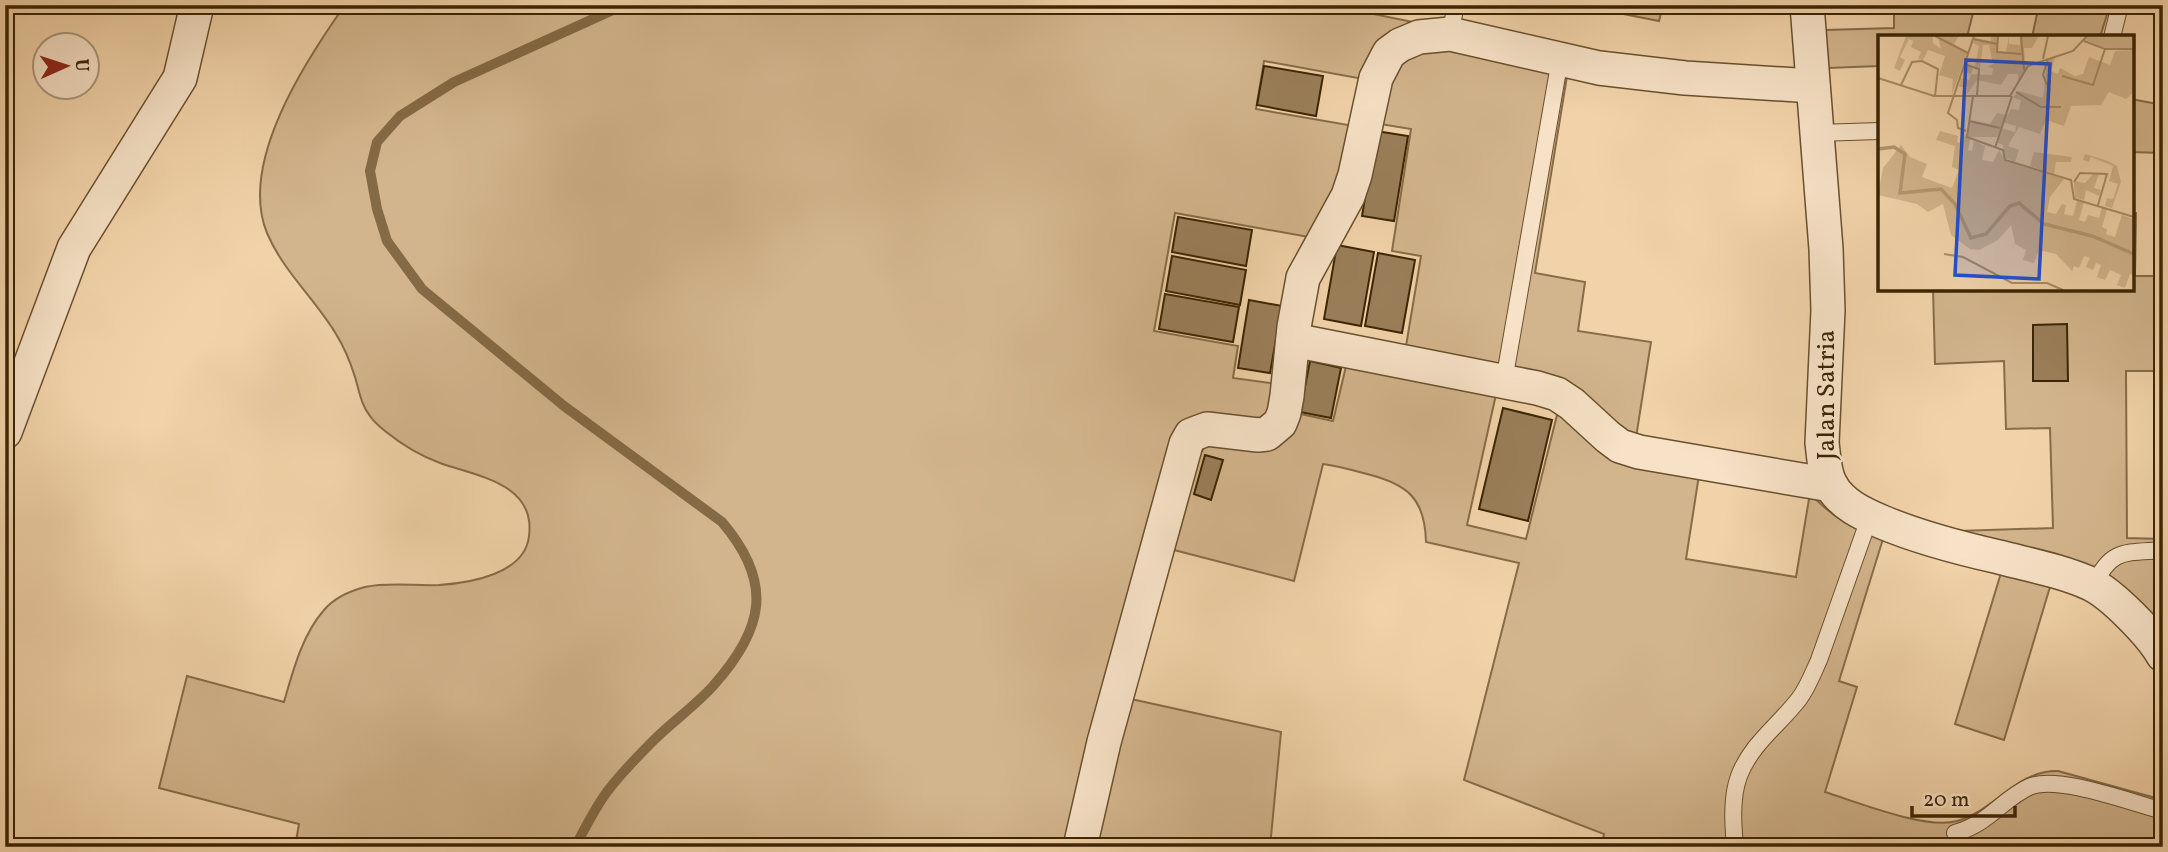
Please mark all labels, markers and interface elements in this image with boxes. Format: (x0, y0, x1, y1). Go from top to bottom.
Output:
north arrow (32, 32, 102, 102)
inset map (1878, 35, 2133, 290)
text: U (68, 58, 94, 72)
street label: Jalan Satria (1809, 330, 1845, 460)
scale bar (1912, 775, 2016, 819)
text: 20 m (1923, 786, 1969, 815)

